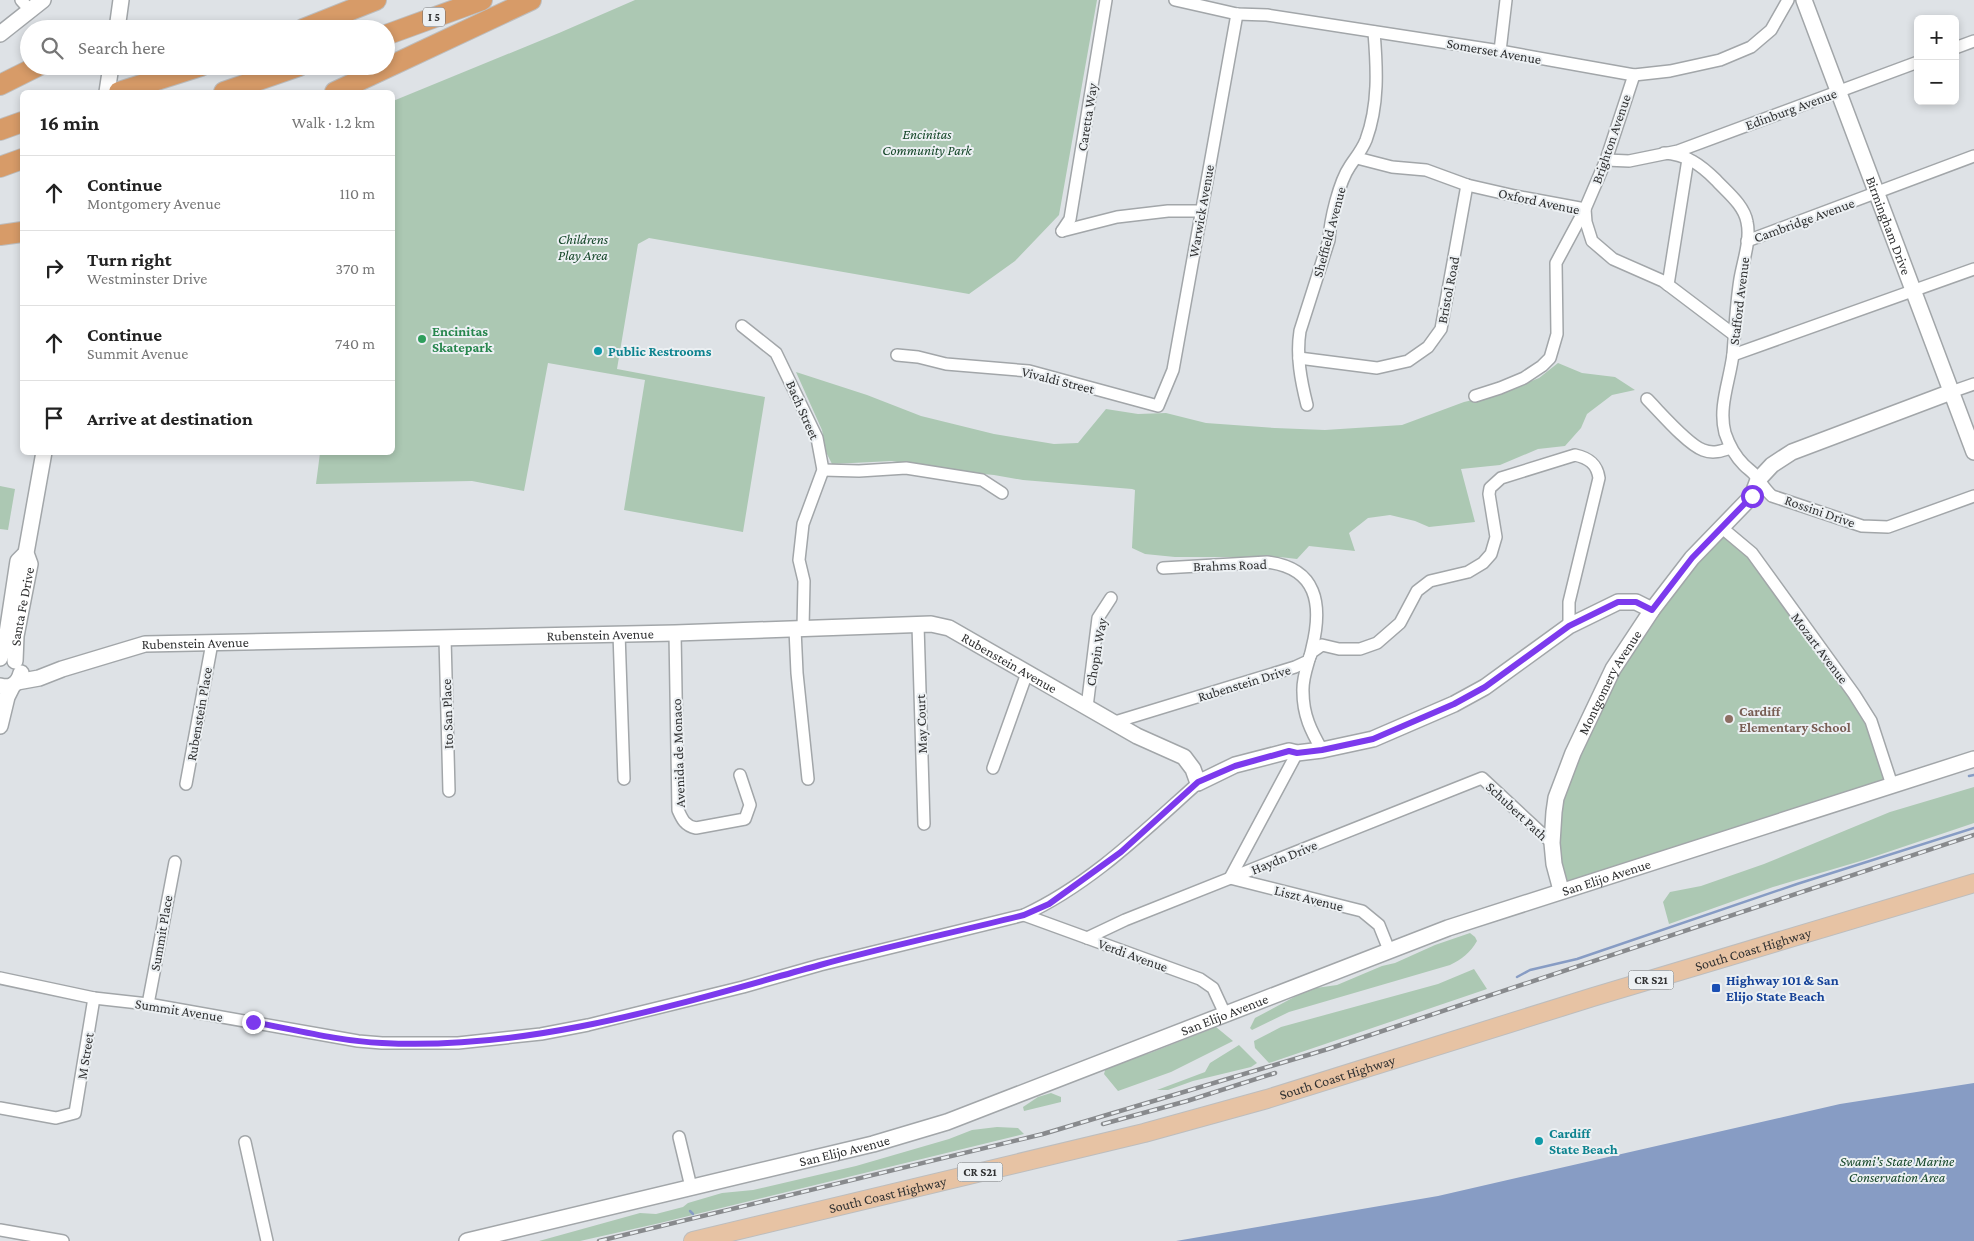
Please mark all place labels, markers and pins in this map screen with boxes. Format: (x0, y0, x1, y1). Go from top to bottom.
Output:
place label: Encinitas Skatepark (432, 323, 493, 355)
marker: Encinitas Skatepark (416, 333, 428, 345)
place label: Public Restrooms (608, 343, 712, 359)
marker: Public Restrooms (592, 345, 604, 357)
place label: Cardiff Elementary School (1739, 703, 1851, 735)
marker: Cardiff Elementary School (1723, 713, 1735, 725)
place label: Highway 101 & San Elijo State Beach (1726, 972, 1839, 1005)
marker: Highway 101 & San Elijo State Beach (1710, 982, 1722, 994)
place label: Cardiff State Beach (1549, 1125, 1618, 1157)
marker: Cardiff State Beach (1533, 1135, 1545, 1147)

